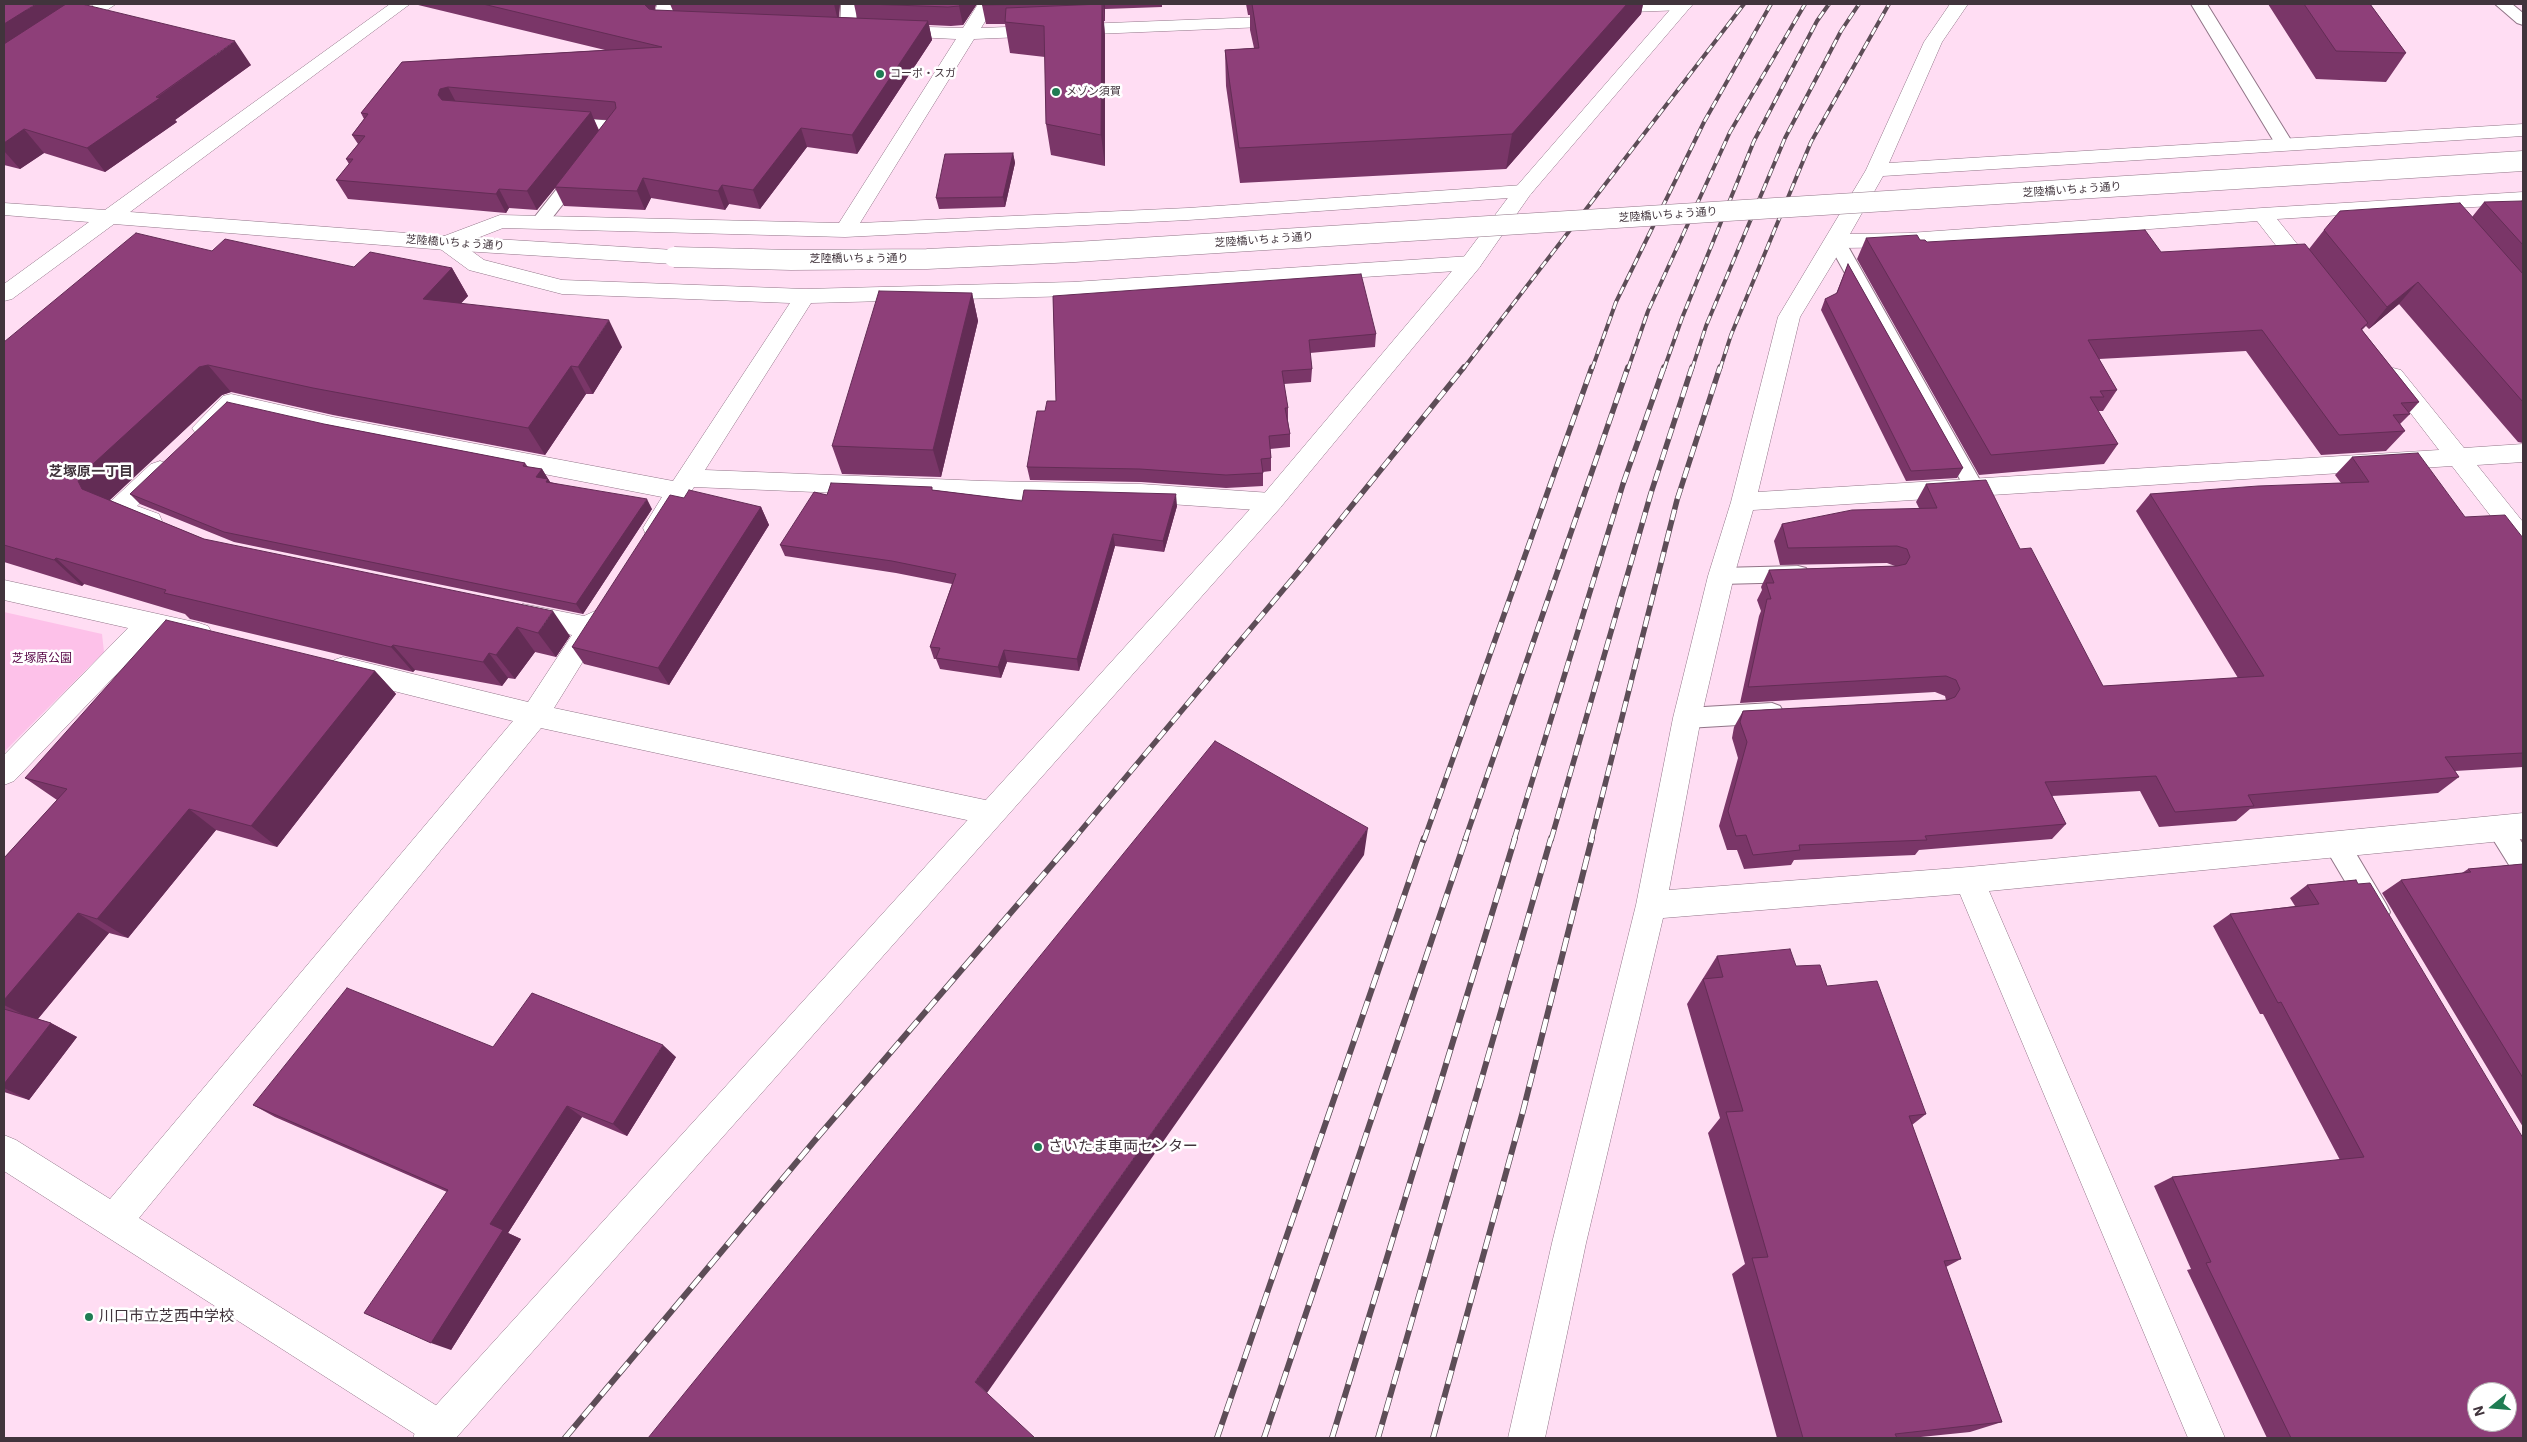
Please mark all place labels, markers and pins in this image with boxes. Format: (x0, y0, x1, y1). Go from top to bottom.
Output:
place label: コーポ・スガ (890, 67, 956, 81)
marker: コーポ・スガ (874, 68, 886, 80)
place label: メゾン須賀 (1066, 85, 1121, 99)
marker: メゾン須賀 (1050, 86, 1062, 98)
place label: さいたま車両センター (1048, 1138, 1198, 1156)
marker: さいたま車両センター (1032, 1141, 1044, 1153)
place label: 川口市立芝西中学校 (99, 1308, 234, 1326)
marker: 川口市立芝西中学校 (83, 1311, 95, 1323)

